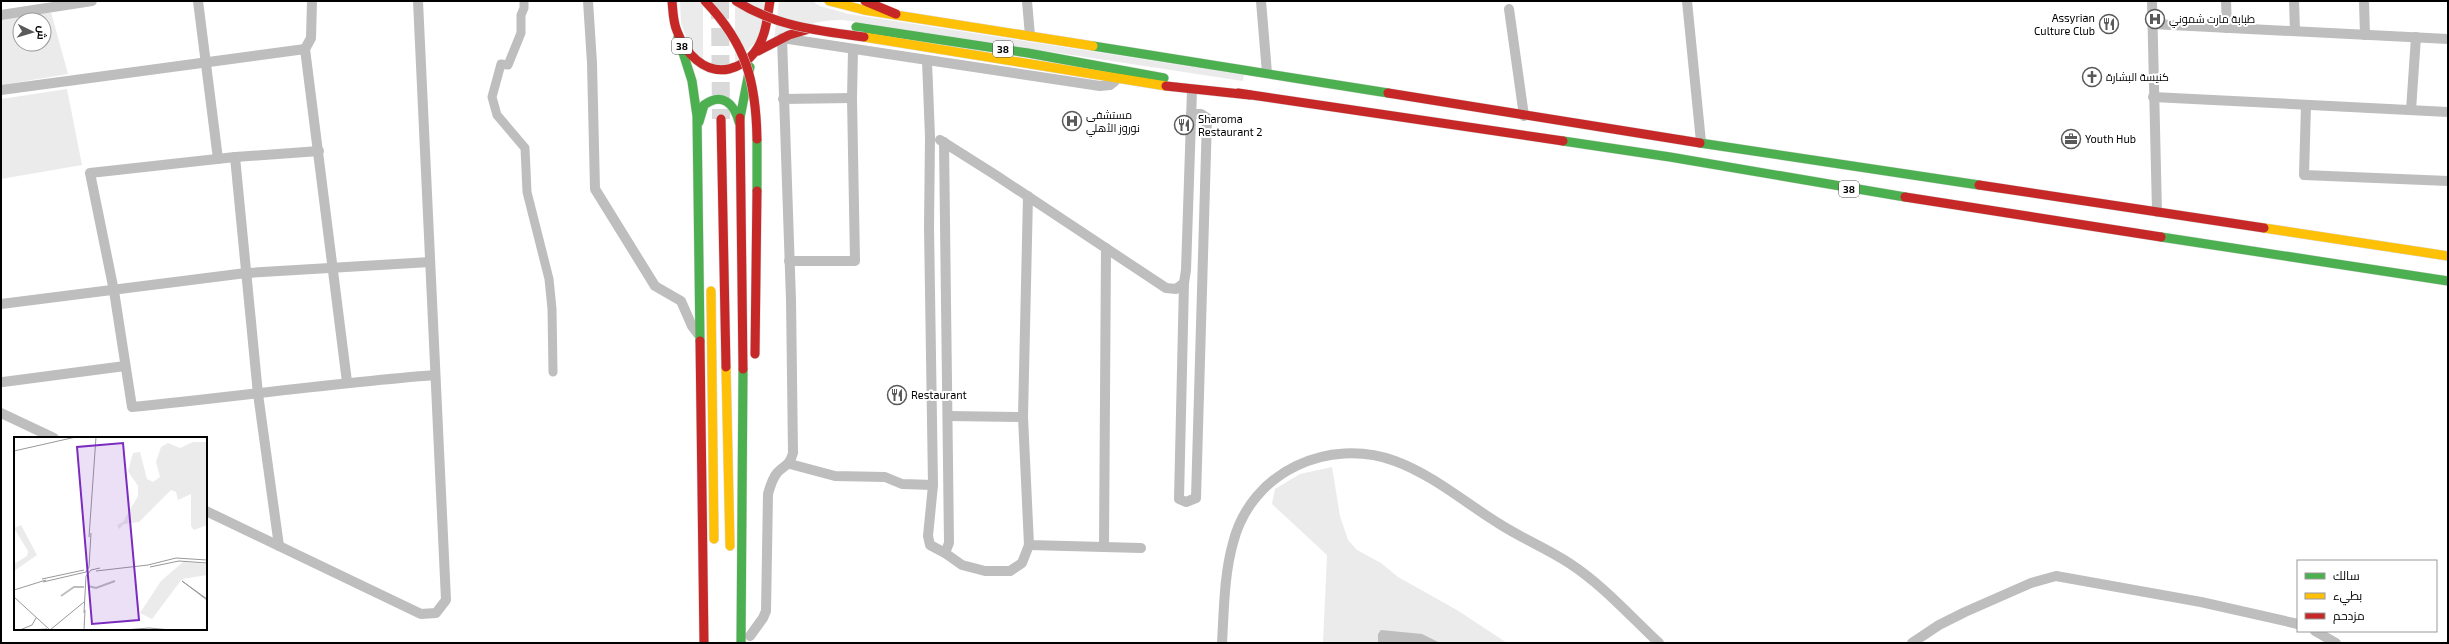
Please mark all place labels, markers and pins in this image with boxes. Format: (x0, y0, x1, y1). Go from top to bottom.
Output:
hospital icon: طبابة مارت شموني (2144, 8, 2166, 30)
place label: Assyrian Culture Club (2034, 11, 2095, 37)
place label: طبابة مارت شموني (2169, 12, 2255, 28)
restaurant icon: Assyrian Culture Club (2098, 13, 2120, 35)
church icon: كنيسة البشارة (2081, 66, 2103, 88)
place label: كنيسة البشارة (2106, 70, 2169, 84)
place label: مستشفى نوروز الأهلي (1086, 108, 1140, 137)
hospital icon: مستشفى نوروز الأهلي (1061, 110, 1083, 132)
place label: Sharoma Restaurant 2 (1198, 112, 1262, 138)
restaurant icon: Sharoma Restaurant 2 (1173, 114, 1195, 136)
office icon: Youth Hub (2060, 128, 2082, 150)
place label: Youth Hub (2085, 132, 2136, 145)
restaurant icon: Restaurant (886, 384, 908, 406)
place label: Restaurant (911, 388, 967, 401)

